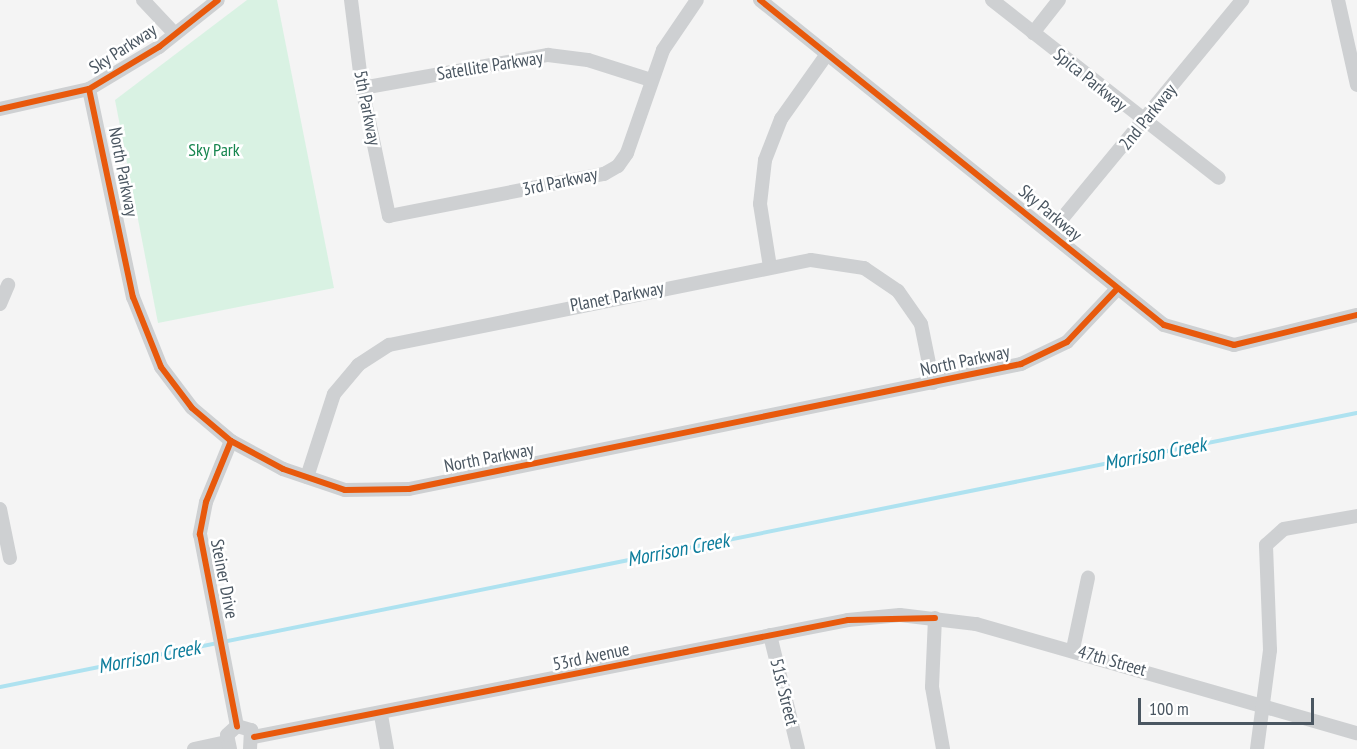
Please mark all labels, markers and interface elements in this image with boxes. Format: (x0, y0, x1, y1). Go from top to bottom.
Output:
street label: Sky Parkway (85, 19, 161, 79)
street label: Spica Parkway (1049, 44, 1131, 116)
street label: Satellite Parkway (436, 47, 544, 85)
street label: 5th Parkway (349, 69, 385, 147)
street label: 2nd Parkway (1115, 80, 1181, 154)
street label: North Parkway (104, 125, 142, 219)
park label: Sky Park (188, 139, 240, 161)
street label: 3rd Parkway (521, 164, 599, 200)
street label: Sky Parkway (1014, 180, 1086, 246)
street label: Planet Parkway (568, 277, 666, 317)
street label: North Parkway (918, 341, 1012, 381)
water label: Morrison Creek (1102, 432, 1208, 476)
street label: North Parkway (442, 439, 536, 477)
water label: Morrison Creek (625, 528, 731, 572)
street label: Steiner Drive (206, 537, 242, 621)
water label: Morrison Creek (96, 635, 202, 679)
street label: 53rd Avenue (550, 638, 632, 676)
street label: 47th Street (1075, 641, 1149, 681)
street label: 51st Street (765, 656, 803, 728)
scale bar (1141, 686, 1316, 724)
text: 100 m (1149, 697, 1189, 720)

